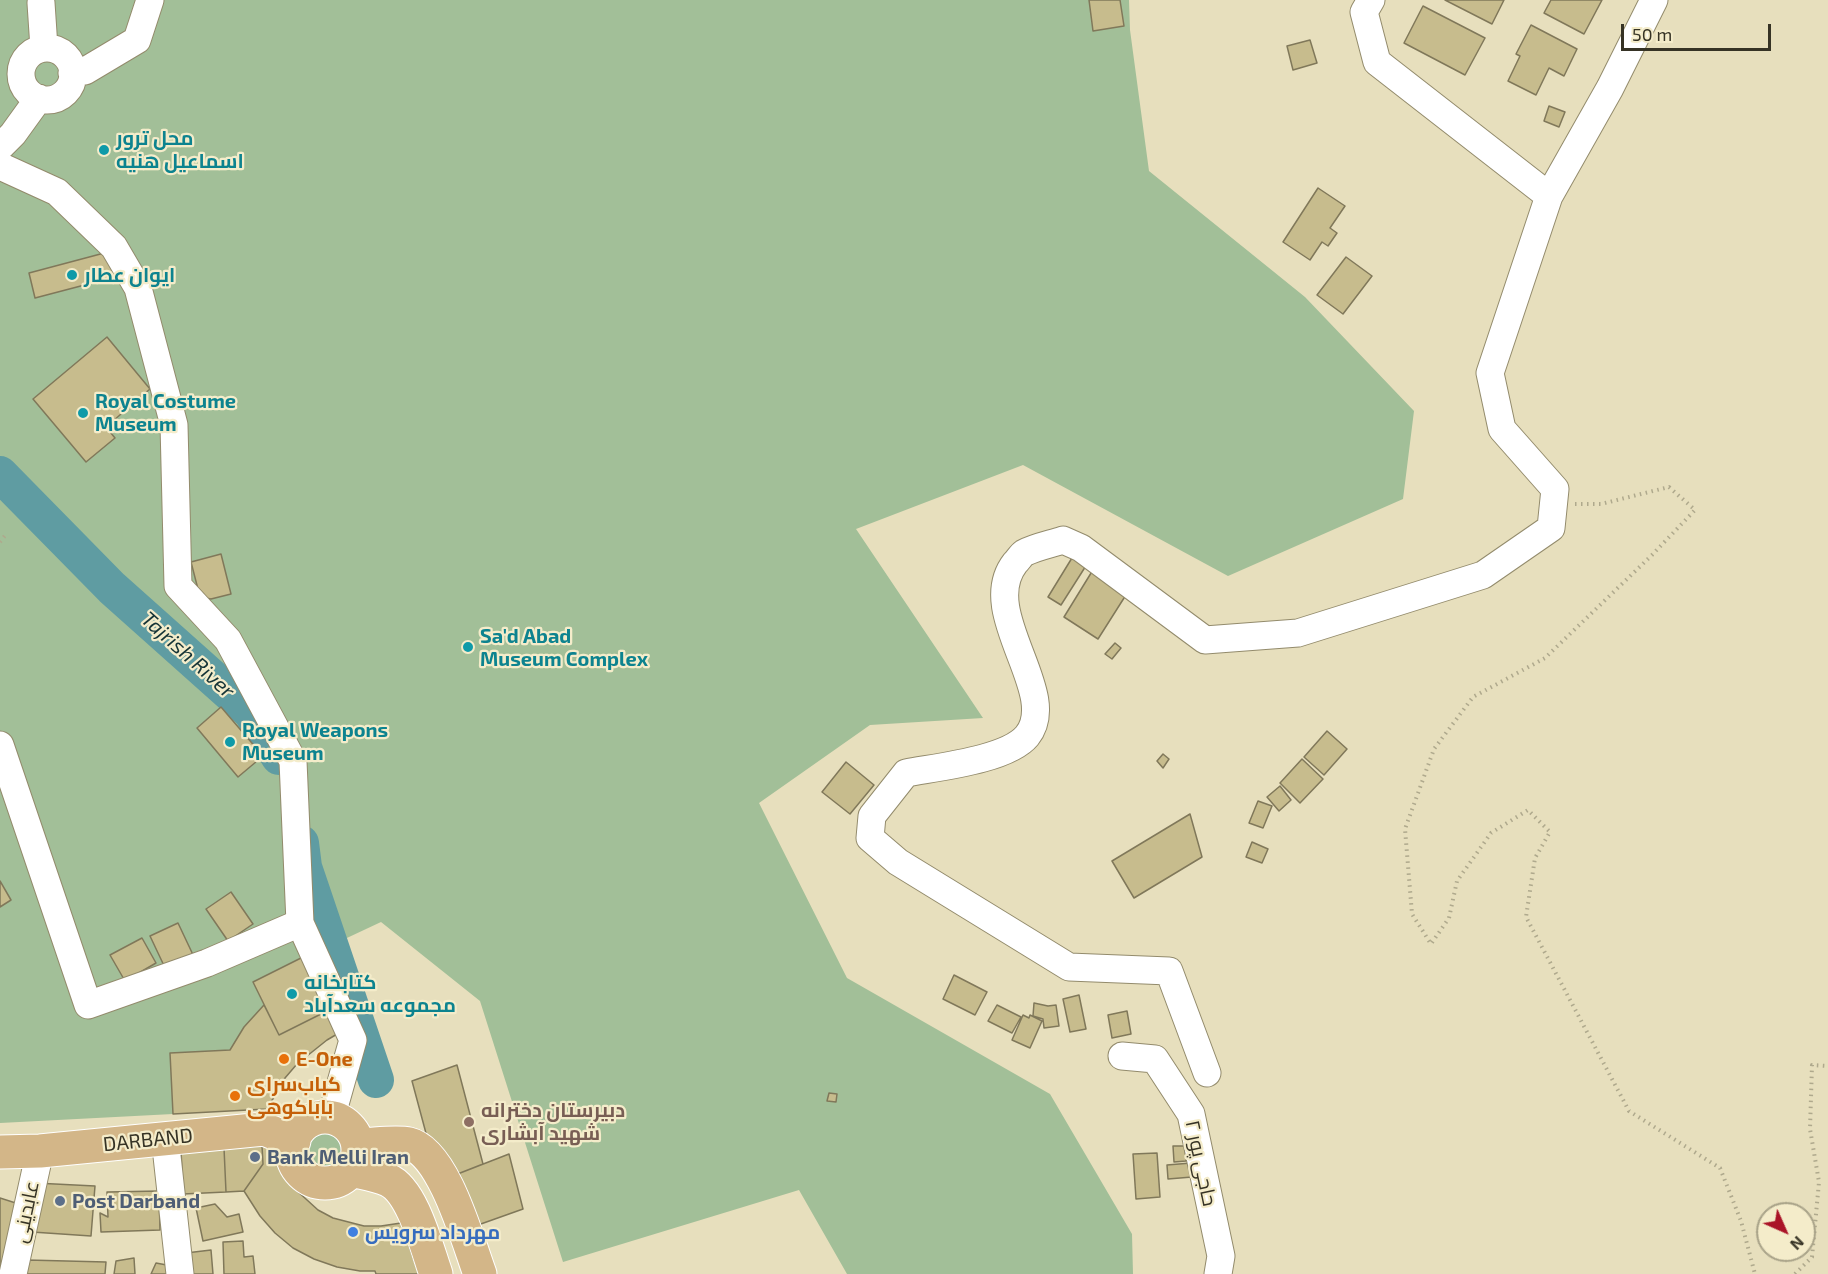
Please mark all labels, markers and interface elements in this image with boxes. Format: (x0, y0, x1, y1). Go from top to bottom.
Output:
scale bar (1624, 12, 1774, 50)
text: 50 m (1632, 23, 1672, 45)
place label: محل ترور اسماعیل هنیه (116, 126, 244, 173)
marker: محل ترور اسماعیل هنیه (97, 143, 111, 157)
place label: ایوان عطار (84, 263, 175, 287)
marker: ایوان عطار (65, 268, 79, 282)
place label: Royal Costume Museum (95, 389, 236, 436)
marker: Royal Costume Museum (76, 406, 90, 420)
water label: Tajrish River (136, 607, 240, 703)
place label: Sa'd Abad Museum Complex (480, 624, 648, 671)
marker: Sa'd Abad Museum Complex (461, 640, 475, 654)
place label: Royal Weapons Museum (242, 718, 388, 765)
marker: Royal Weapons Museum (223, 735, 237, 749)
place label: کتابخانه مجموعه سعدآباد (304, 970, 456, 1017)
marker: کتابخانه مجموعه سعدآباد (285, 987, 299, 1001)
place label: E-One (296, 1047, 353, 1071)
marker: E-One (277, 1052, 291, 1066)
place label: کباب‌سرای باباکوهی (247, 1072, 341, 1119)
marker: کباب‌سرای باباکوهی (228, 1089, 242, 1103)
place label: دبیرستان دخترانه شهید آبشاری (481, 1098, 625, 1145)
marker: دبیرستان دخترانه شهید آبشاری (462, 1115, 476, 1129)
street label: حاجی پور ۲ (1180, 1118, 1222, 1208)
street label: DARBAND (102, 1123, 194, 1157)
place label: Bank Melli Iran (267, 1145, 409, 1169)
marker: Bank Melli Iran (248, 1150, 262, 1164)
street label: عابدینی (8, 1179, 44, 1245)
place label: Post Darband (72, 1189, 200, 1213)
marker: Post Darband (53, 1194, 67, 1208)
north arrow (1756, 1202, 1816, 1262)
place label: مهرداد سرویس (365, 1220, 500, 1244)
marker: مهرداد سرویس (346, 1225, 360, 1239)
text: N (1787, 1233, 1808, 1254)

